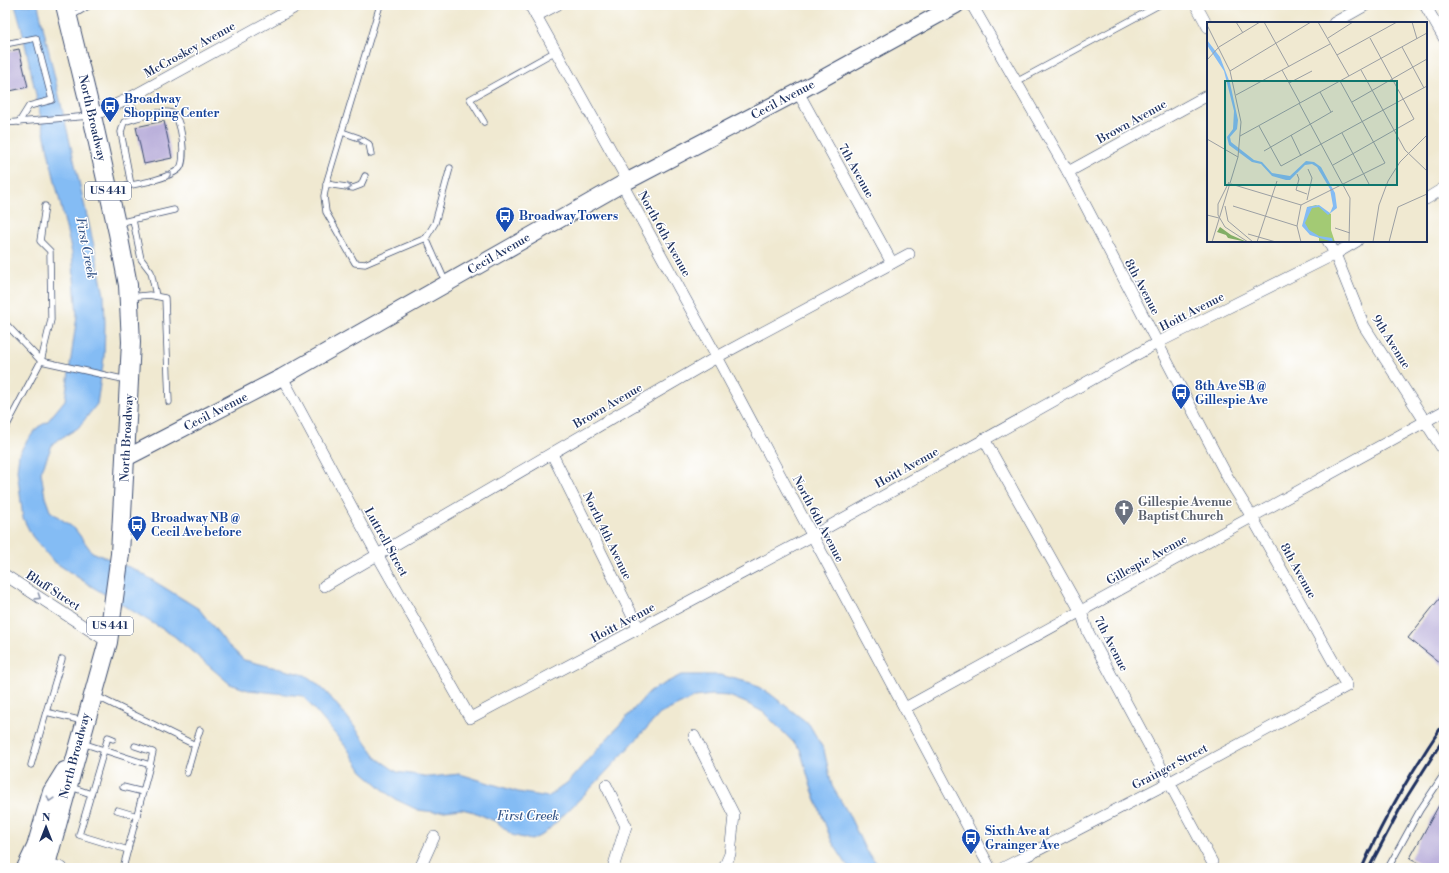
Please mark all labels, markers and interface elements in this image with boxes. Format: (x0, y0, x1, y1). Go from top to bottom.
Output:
street label: McCroskey Avenue (142, 19, 238, 81)
inset map (1207, 22, 1427, 242)
street label: North Broadway (75, 73, 109, 163)
street label: Cecil Avenue (749, 77, 817, 123)
place label: Broadway Shopping Center (124, 92, 220, 121)
bus stop icon: Broadway Shopping Center (99, 95, 121, 123)
street label: Brown Avenue (1094, 97, 1170, 148)
one-way arrow (357, 137, 364, 144)
street label: 7th Avenue (835, 141, 877, 201)
one-way arrow (165, 171, 172, 179)
road number: US 441 (85, 182, 131, 200)
one-way arrow (346, 183, 352, 191)
street label: North 6th Avenue (634, 188, 694, 280)
bus stop icon: Broadway Towers (494, 205, 516, 233)
place label: Broadway Towers (519, 209, 618, 224)
water label: First Creek (72, 216, 100, 280)
street label: Cecil Avenue (465, 230, 533, 278)
street label: 8th Avenue (1121, 257, 1163, 317)
street label: Hoitt Avenue (1157, 289, 1227, 335)
street label: 9th Avenue (1369, 312, 1413, 372)
place label: 8th Ave SB @ Gillespie Ave (1195, 379, 1268, 408)
street label: Brown Avenue (570, 380, 645, 432)
bus stop icon: 8th Ave SB @ Gillespie Ave (1170, 382, 1192, 410)
street label: Cecil Avenue (181, 389, 251, 435)
street label: North Broadway (117, 393, 137, 483)
street label: Hoitt Avenue (872, 444, 942, 492)
street label: North 6th Avenue (789, 473, 847, 565)
street label: North 4th Avenue (579, 490, 635, 582)
place label: Gillespie Avenue Baptist Church (1138, 495, 1233, 524)
church icon: Gillespie Avenue Baptist Church (1113, 498, 1135, 526)
street label: Luttrell Street (361, 505, 411, 580)
place label: Broadway NB @ Cecil Ave before (151, 511, 242, 540)
bus stop icon: Broadway NB @ Cecil Ave before (126, 514, 148, 542)
street label: Gillespie Avenue (1104, 532, 1190, 588)
street label: 8th Avenue (1277, 541, 1319, 601)
street label: Bluff Street (22, 567, 84, 614)
one-way arrow (34, 592, 41, 600)
street label: Hoitt Avenue (588, 600, 658, 646)
street label: 7th Avenue (1091, 614, 1131, 674)
road number: US 441 (87, 617, 133, 635)
street label: North Broadway (56, 711, 94, 801)
street label: Grainger Street (1130, 740, 1211, 793)
one-way arrow (46, 795, 55, 802)
north arrow (26, 807, 66, 847)
water label: First Creek (497, 808, 559, 824)
text: N (42, 811, 51, 825)
place label: Sixth Ave at Grainger Ave (985, 824, 1060, 853)
bus stop icon: Sixth Ave at Grainger Ave (960, 827, 982, 855)

